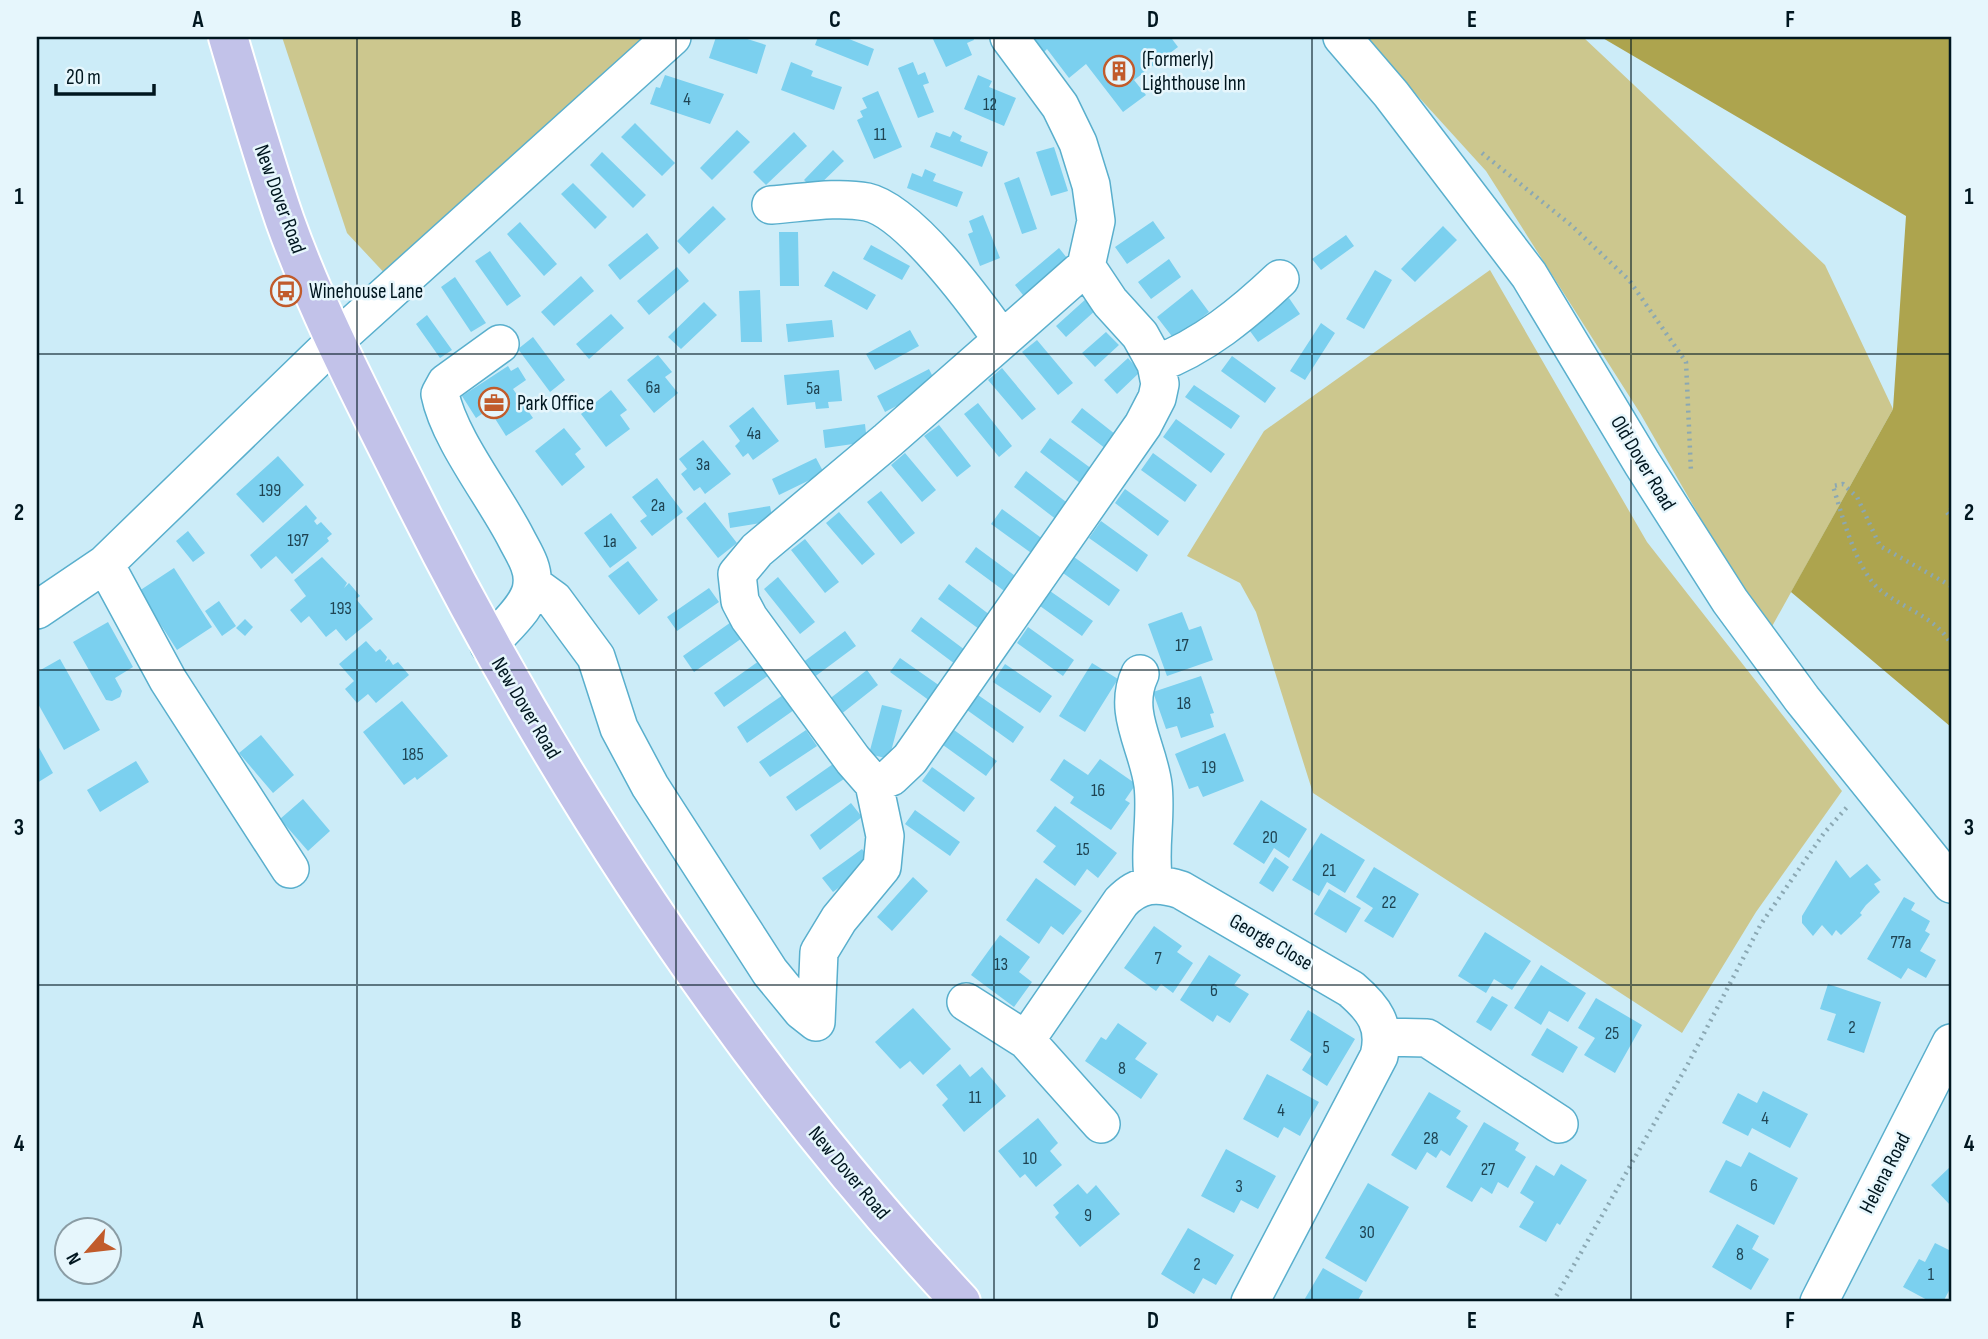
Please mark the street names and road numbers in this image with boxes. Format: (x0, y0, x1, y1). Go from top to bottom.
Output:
street label: New Dover Road (249, 141, 311, 257)
street label: Old Dover Road (1605, 411, 1681, 515)
street label: New Dover Road (486, 653, 566, 763)
street label: George Close (1225, 908, 1317, 976)
street label: New Dover Road (803, 1121, 895, 1225)
street label: Helena Road (1854, 1129, 1916, 1217)

